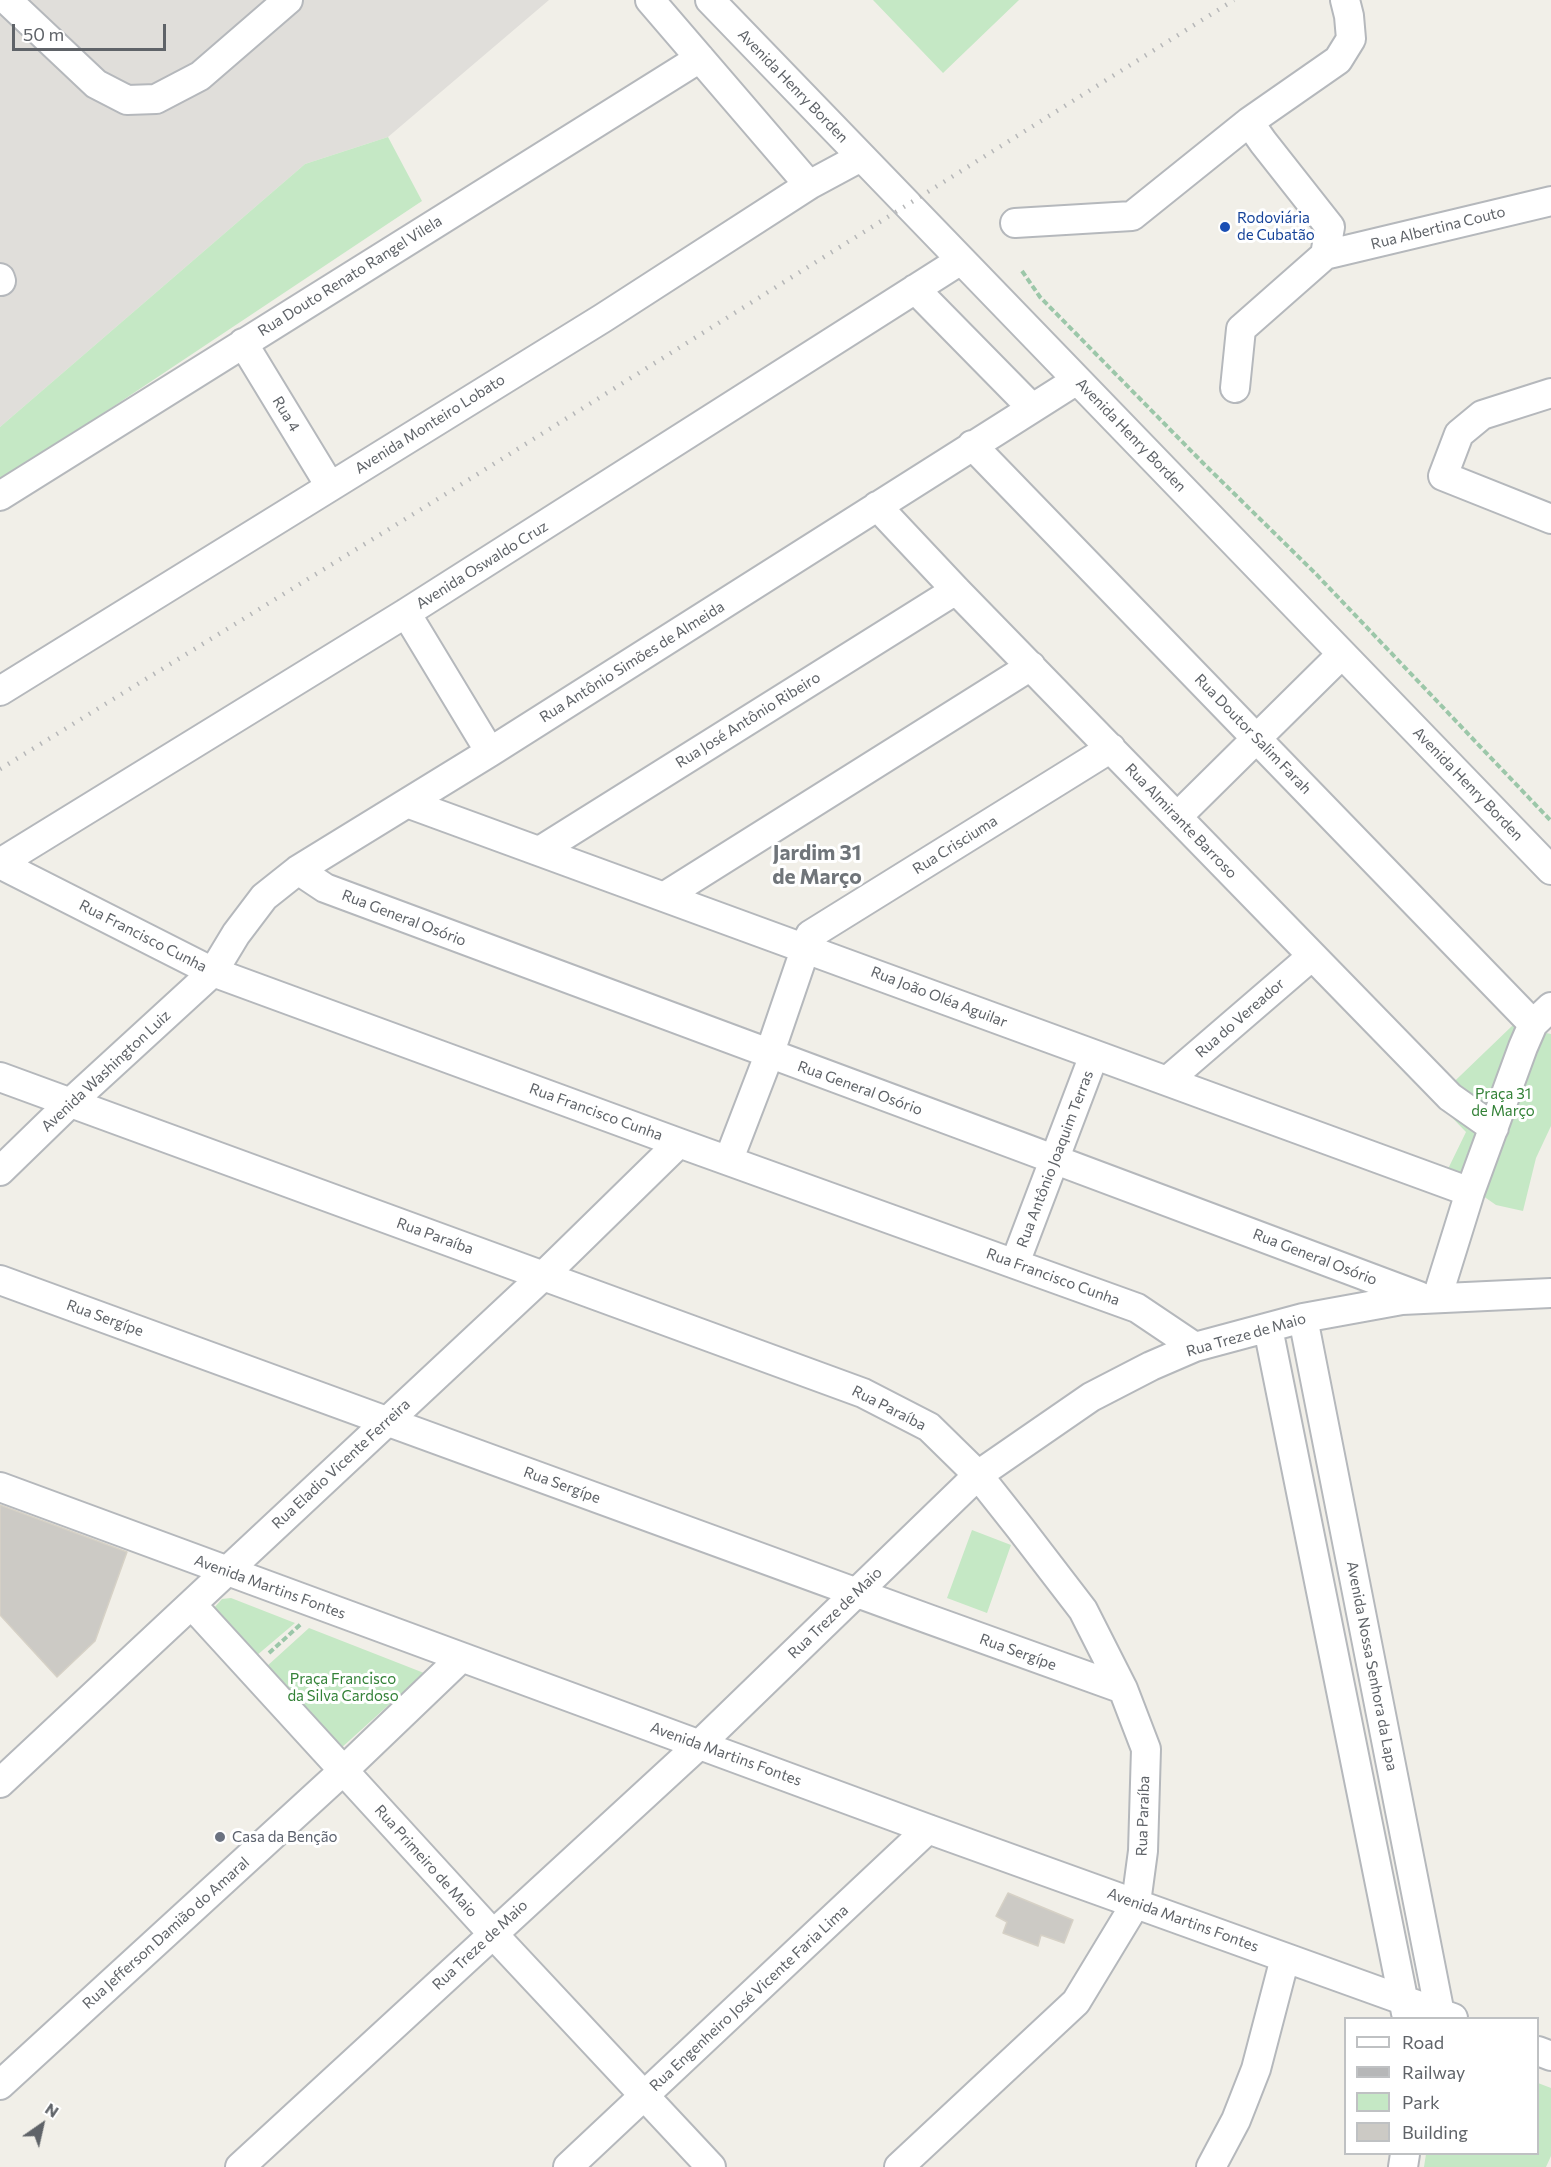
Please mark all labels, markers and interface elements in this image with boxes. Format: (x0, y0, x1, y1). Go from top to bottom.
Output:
scale bar (15, 12, 170, 50)
text: 50 m (23, 23, 64, 45)
street label: Avenida Henry Borden (734, 25, 852, 147)
street label: Rua Albertina Couto (1369, 203, 1507, 253)
place label: Rodoviária de Cubatão (1237, 209, 1315, 244)
street label: Rua Douto Renato Rangel Vilela (255, 212, 445, 340)
marker: Rodoviária de Cubatão (1218, 220, 1232, 234)
street label: Avenida Monteiro Lobato (352, 370, 508, 478)
street label: Avenida Henry Borden (1072, 374, 1190, 496)
street label: Rua 4 (268, 393, 304, 435)
street label: Avenida Oswaldo Cruz (413, 517, 551, 613)
street label: Rua Antônio Simões de Almeida (536, 598, 728, 726)
street label: Rua José Antônio Ribeiro (672, 668, 824, 772)
street label: Rua Doutor Salim Farah (1191, 670, 1315, 798)
street label: Avenida Henry Borden (1409, 723, 1527, 845)
street label: Rua Almirante Barroso (1121, 760, 1241, 882)
street label: Rua Crisciuma (909, 812, 1001, 878)
district label: Jardim 31 de Março (772, 840, 862, 890)
street label: Rua General Osório (339, 886, 469, 950)
street label: Rua Francisco Cunha (76, 896, 210, 976)
street label: Rua João Oléa Aguilar (868, 963, 1010, 1031)
street label: Rua do Vereador (1192, 975, 1288, 1061)
street label: Avenida Washington Luiz (38, 1006, 174, 1136)
street label: Rua General Osório (795, 1057, 925, 1119)
street label: Rua Antônio Joaquim Terras (1013, 1068, 1097, 1250)
street label: Rua Francisco Cunha (527, 1079, 665, 1145)
park label: Praça 31 de Março (1471, 1085, 1535, 1120)
street label: Rua Paraíba (394, 1214, 476, 1258)
street label: Rua General Osório (1250, 1225, 1380, 1289)
street label: Rua Francisco Cunha (984, 1244, 1122, 1310)
street label: Rua Sergípe (64, 1296, 146, 1340)
street label: Rua Treze de Maio (1184, 1309, 1308, 1361)
street label: Rua Paraíba (849, 1382, 929, 1434)
street label: Rua Eladio Vicente Ferreira (268, 1395, 414, 1533)
street label: Rua Sergípe (521, 1463, 603, 1507)
street label: Avenida Martins Fontes (192, 1551, 348, 1623)
street label: Avenida Nossa Senhora da Lapa (1343, 1560, 1401, 1772)
street label: Rua Treze de Maio (784, 1564, 886, 1662)
street label: Rua Sergípe (977, 1630, 1059, 1674)
park label: Praça Francisco da Silva Cardoso (287, 1670, 399, 1705)
street label: Avenida Martins Fontes (648, 1718, 804, 1790)
street label: Rua Paraíba (1133, 1775, 1153, 1857)
street label: Rua Primeiro de Maio (371, 1801, 481, 1921)
place label: Casa da Benção (232, 1828, 337, 1846)
marker: Casa da Benção (213, 1830, 227, 1844)
street label: Rua Jefferson Damião do Amaral (79, 1853, 253, 2013)
street label: Avenida Martins Fontes (1105, 1884, 1261, 1956)
street label: Rua Treze de Maio (429, 1896, 531, 1994)
street label: Rua Engenheiro José Vicente Faria Lima (646, 1901, 852, 2095)
legend (1344, 2017, 1539, 2155)
text: Road (1402, 2031, 1444, 2053)
text: Railway (1402, 2061, 1465, 2083)
text: Park (1402, 2091, 1440, 2113)
north arrow (12, 2095, 72, 2155)
text: N (42, 2098, 63, 2121)
text: Building (1402, 2121, 1468, 2143)

